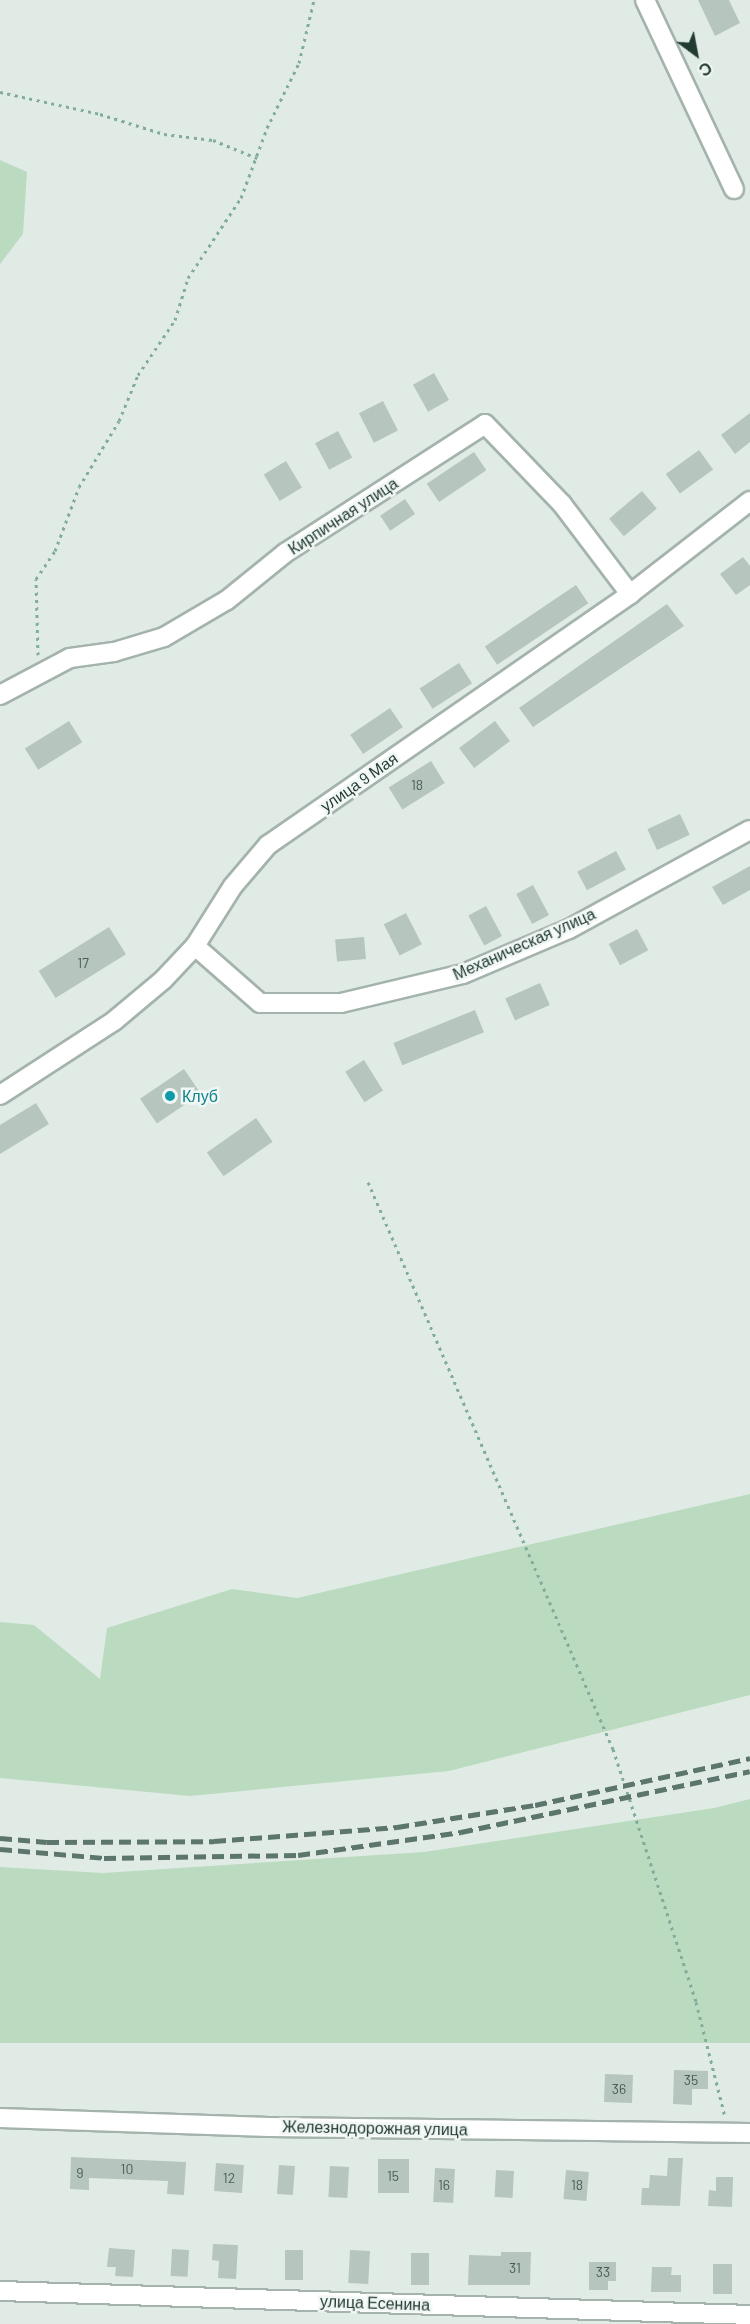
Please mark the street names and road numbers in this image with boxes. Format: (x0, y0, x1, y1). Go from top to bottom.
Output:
street label: Кирпичная улица (285, 473, 401, 559)
street label: улица 9 Мая (317, 748, 401, 816)
street label: Механическая улица (450, 904, 598, 984)
street label: Железнодорожная улица (282, 2117, 468, 2139)
street label: улица Есенина (320, 2291, 430, 2315)

